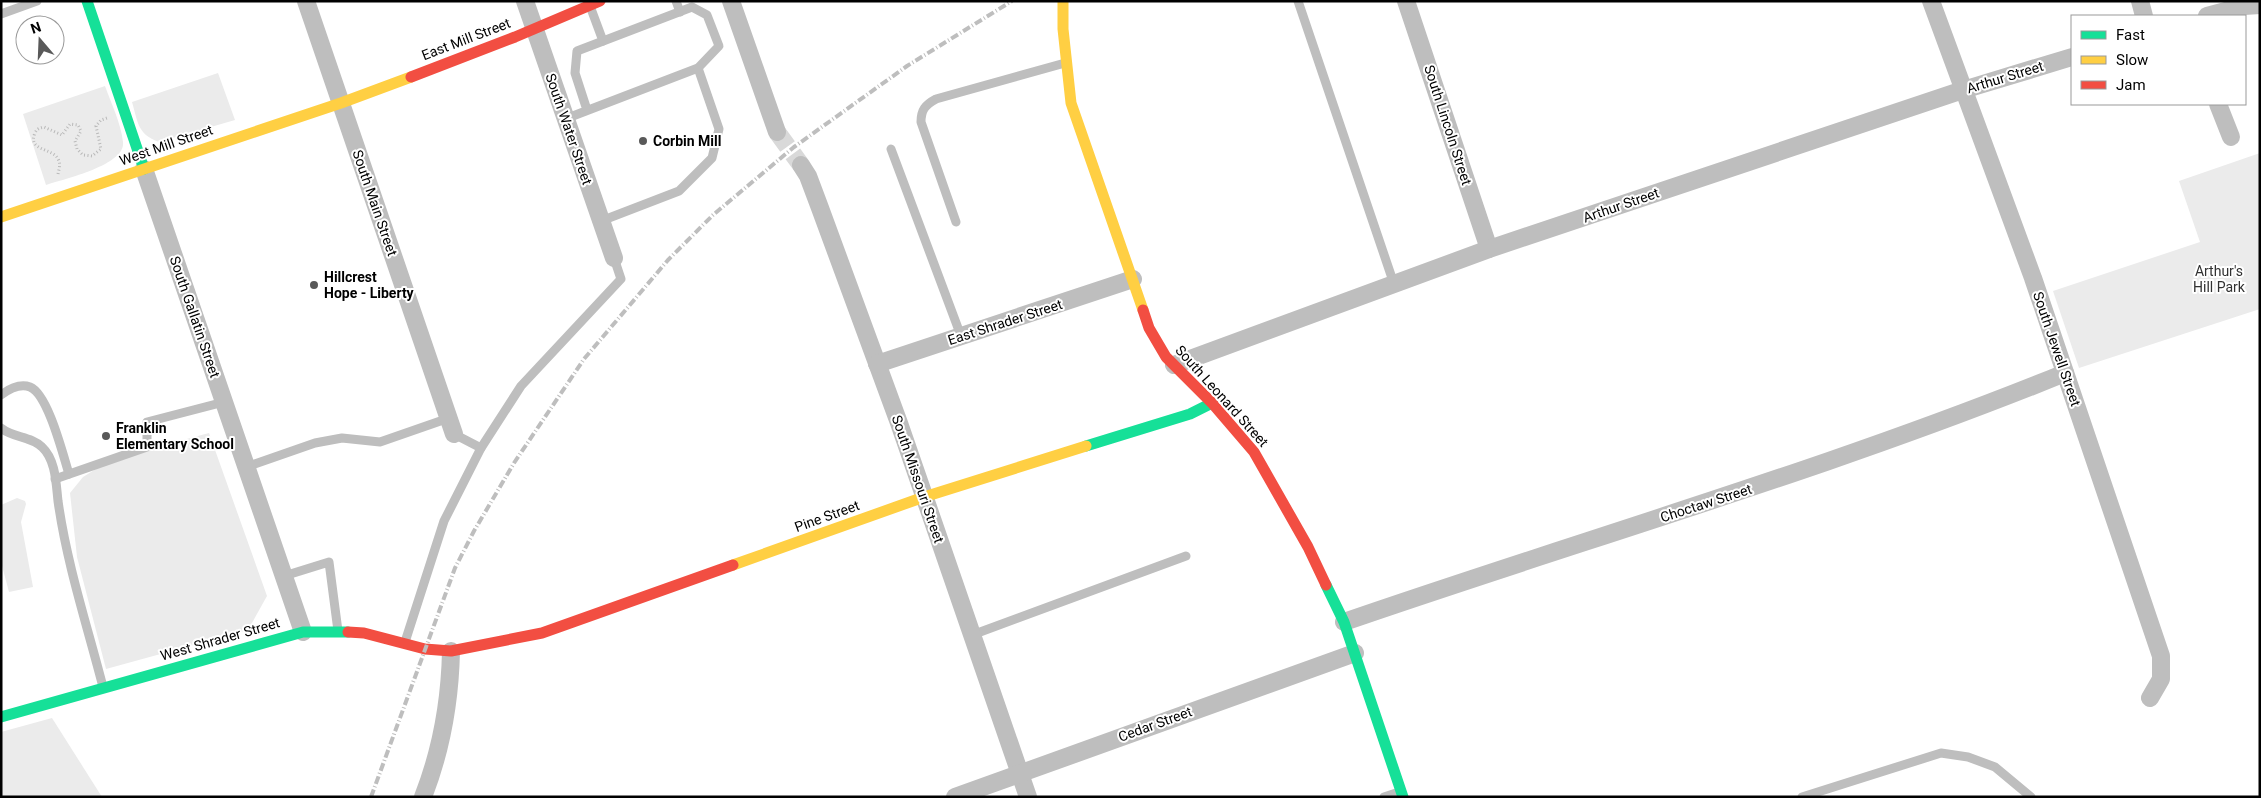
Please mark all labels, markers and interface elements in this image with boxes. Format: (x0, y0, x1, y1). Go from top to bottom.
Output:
north arrow (15, 15, 65, 65)
street label: East Mill Street (419, 15, 513, 63)
legend (2071, 15, 2246, 105)
text: N (28, 19, 43, 37)
text: Fast (2116, 26, 2145, 44)
text: Slow (2116, 51, 2148, 69)
street label: Arthur Street (1965, 58, 2046, 96)
street label: South Lincoln Street (1421, 63, 1475, 187)
street label: South Water Street (542, 71, 596, 187)
text: Jam (2116, 76, 2146, 94)
street label: West Mill Street (117, 121, 215, 168)
place label: Corbin Mill (653, 133, 721, 149)
marker: Corbin Mill (637, 135, 649, 147)
street label: South Main Street (349, 148, 401, 259)
street label: Arthur Street (1581, 184, 1662, 225)
street label: South Gallatin Street (167, 254, 223, 380)
park label: Arthur's Hill Park (2193, 263, 2246, 295)
place label: Hillcrest Hope - Liberty (324, 269, 415, 301)
marker: Hillcrest Hope - Liberty (308, 279, 320, 291)
street label: South Jewell Street (2030, 290, 2084, 409)
street label: East Shrader Street (946, 296, 1065, 348)
street label: South Leonard Street (1172, 342, 1272, 450)
street label: South Missouri Street (889, 413, 948, 545)
place label: Franklin Elementary School (116, 420, 234, 452)
marker: Franklin Elementary School (100, 430, 112, 442)
street label: Choctaw Street (1658, 481, 1754, 525)
street label: Pine Street (792, 497, 862, 535)
street label: West Shrader Street (158, 614, 282, 664)
street label: Cedar Street (1116, 703, 1194, 745)

